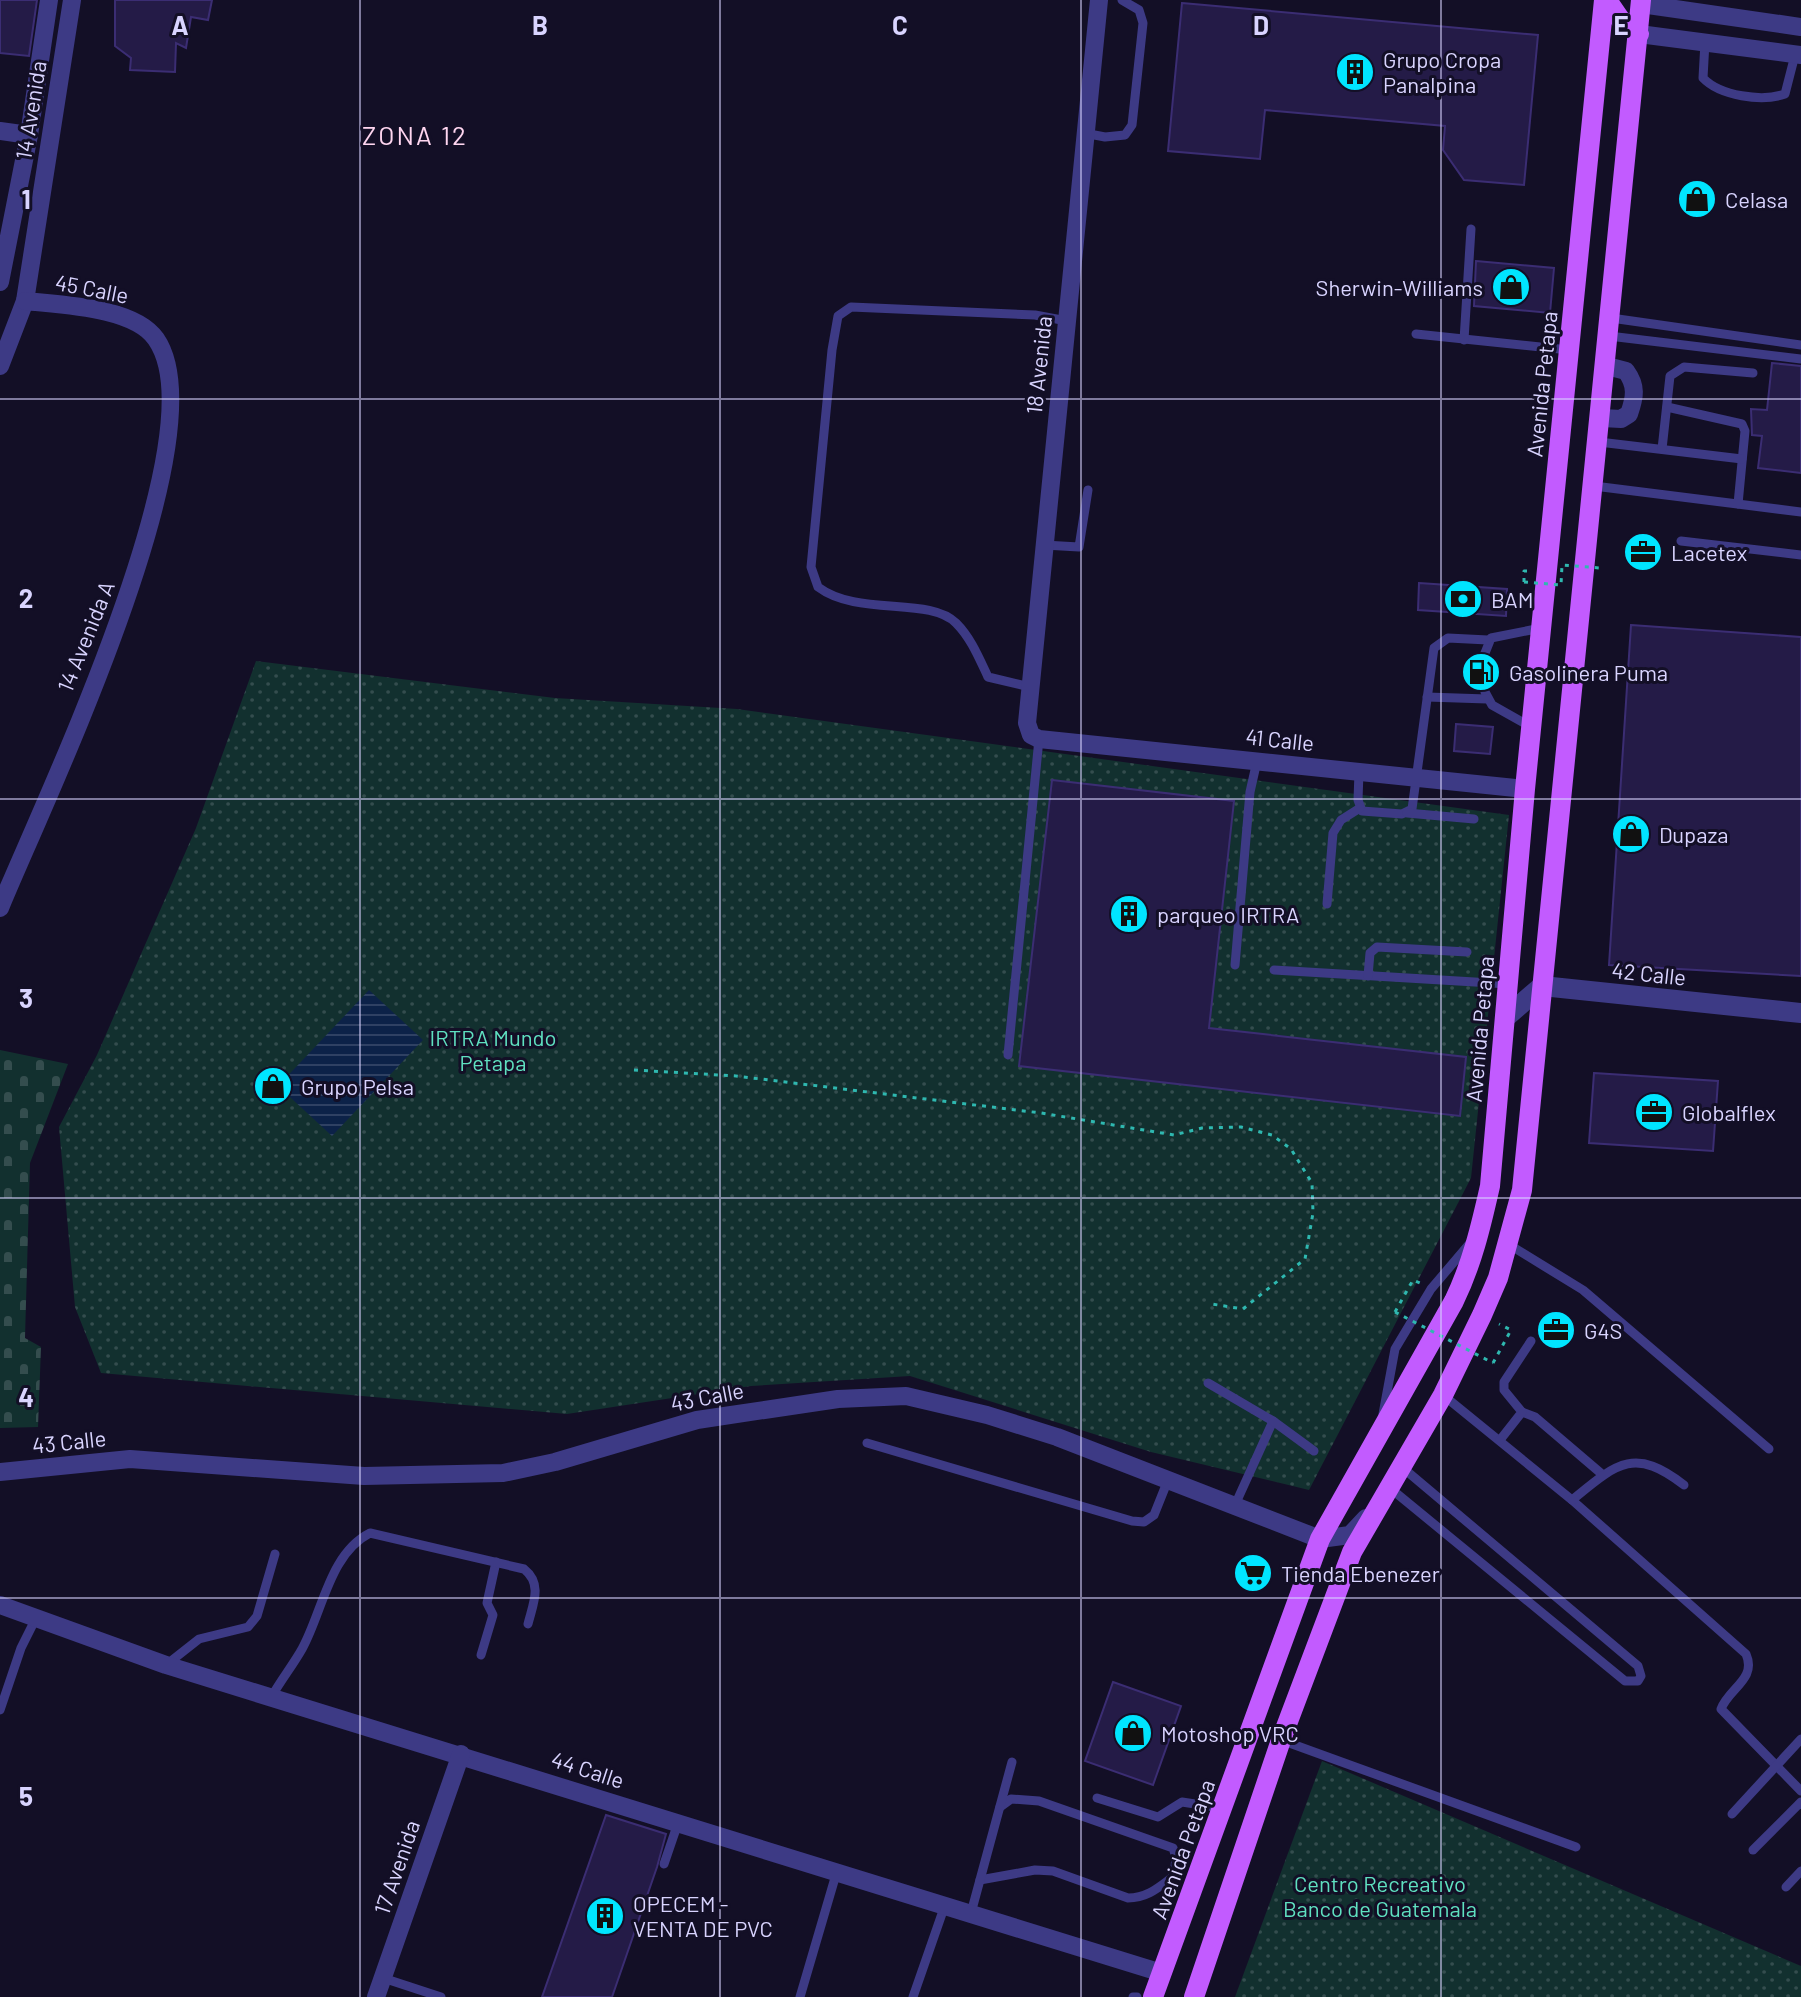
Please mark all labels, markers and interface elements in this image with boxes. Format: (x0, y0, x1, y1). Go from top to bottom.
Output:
text: A (171, 9, 189, 40)
text: B (532, 9, 548, 40)
text: C (892, 9, 908, 40)
text: D (1253, 9, 1269, 40)
text: E (1613, 9, 1629, 40)
place label: Grupo Cropa Panalpina (1383, 46, 1501, 97)
building icon: Grupo Cropa Panalpina (1334, 51, 1376, 93)
street label: 14 Avenida (9, 59, 51, 161)
district label: ZONA 12 (362, 119, 468, 150)
shop icon: Celasa (1676, 178, 1718, 220)
text: 1 (21, 183, 31, 214)
place label: Celasa (1725, 186, 1788, 212)
shop icon: Sherwin-Williams (1490, 266, 1532, 308)
street label: 45 Calle (53, 268, 131, 308)
place label: Sherwin-Williams (1316, 274, 1483, 300)
street label: Avenida Petapa (1520, 310, 1562, 458)
street label: 18 Avenida (1020, 314, 1056, 416)
office icon: Lacetex (1622, 531, 1664, 573)
place label: Lacetex (1671, 539, 1747, 565)
street label: 14 Avenida A (51, 577, 119, 695)
bank icon: BAM (1442, 578, 1484, 620)
text: 2 (19, 582, 33, 613)
place label: BAM (1491, 586, 1533, 612)
fuel station icon: Gasolinera Puma (1460, 651, 1502, 693)
place label: Gasolinera Puma (1509, 659, 1668, 685)
street label: 41 Calle (1245, 722, 1315, 756)
shop icon: Dupaza (1610, 813, 1652, 855)
place label: Dupaza (1659, 821, 1729, 847)
building icon: parqueo IRTRA (1108, 893, 1150, 935)
place label: parqueo IRTRA (1157, 901, 1299, 927)
street label: Avenida Petapa (1460, 955, 1498, 1103)
street label: 42 Calle (1611, 956, 1687, 990)
text: 3 (19, 982, 33, 1013)
park label: IRTRA Mundo Petapa (430, 1024, 556, 1075)
shop icon: Grupo Pelsa (252, 1065, 294, 1107)
place label: Grupo Pelsa (301, 1073, 414, 1099)
office icon: Globalflex (1633, 1091, 1675, 1133)
place label: Globalflex (1682, 1099, 1776, 1125)
office icon: G4S (1535, 1309, 1577, 1351)
place label: G4S (1584, 1317, 1622, 1343)
street label: 43 Calle (668, 1376, 746, 1416)
text: 4 (18, 1381, 34, 1412)
street label: 43 Calle (31, 1424, 107, 1458)
supermarket icon: Tienda Ebenezer (1232, 1552, 1274, 1594)
place label: Tienda Ebenezer (1281, 1560, 1440, 1586)
shop icon: Motoshop VRC (1112, 1712, 1154, 1754)
place label: Motoshop VRC (1161, 1720, 1299, 1746)
street label: 44 Calle (548, 1745, 628, 1793)
street label: Avenida Petapa (1145, 1776, 1219, 1922)
text: 5 (19, 1780, 33, 1811)
street label: 17 Avenida (368, 1817, 424, 1917)
park label: Centro Recreativo Banco de Guatemala (1283, 1870, 1477, 1921)
place label: OPECEM - VENTA DE PVC (633, 1890, 773, 1941)
building icon: OPECEM - VENTA DE PVC (584, 1895, 626, 1937)

